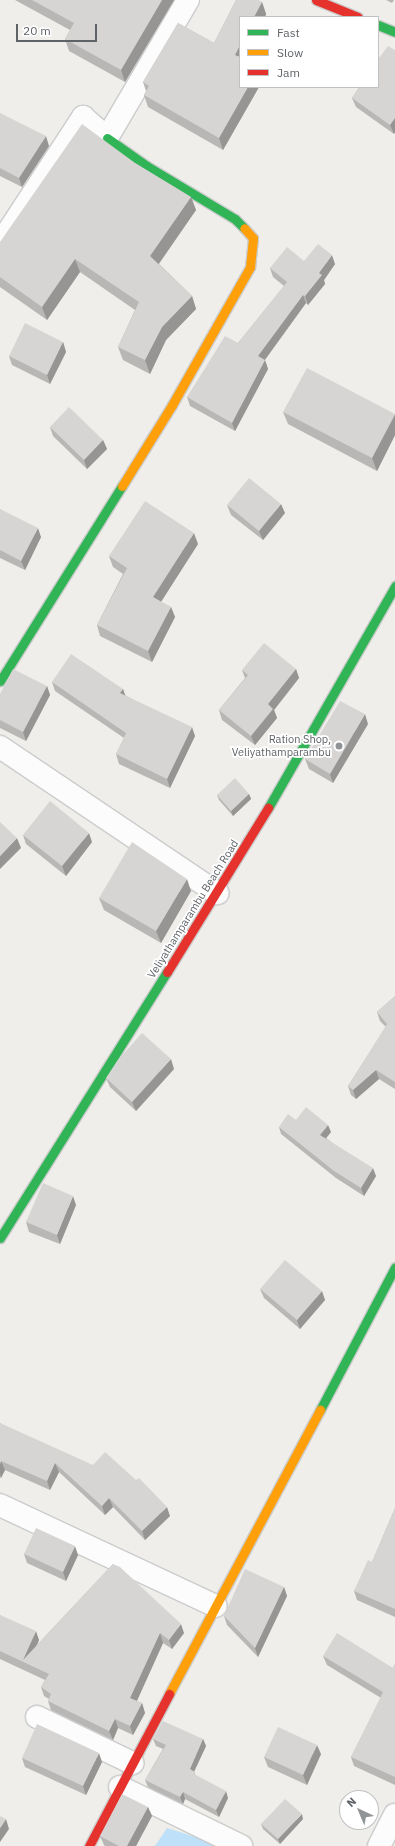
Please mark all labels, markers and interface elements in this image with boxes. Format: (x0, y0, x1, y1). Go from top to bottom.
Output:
scale bar (18, 16, 99, 42)
legend (239, 16, 379, 88)
text: 20 m (23, 23, 51, 38)
text: Fast (277, 25, 300, 40)
text: Slow (277, 45, 303, 60)
text: Jam (277, 65, 300, 80)
place label: Ration Shop, Veliyathamparambu (232, 733, 331, 759)
marker: Ration Shop, Veliyathamparambu (334, 741, 344, 751)
street label: Veliyathamparambu Beach Road (145, 837, 241, 981)
north arrow (339, 1790, 379, 1830)
text: N (344, 1794, 359, 1810)

